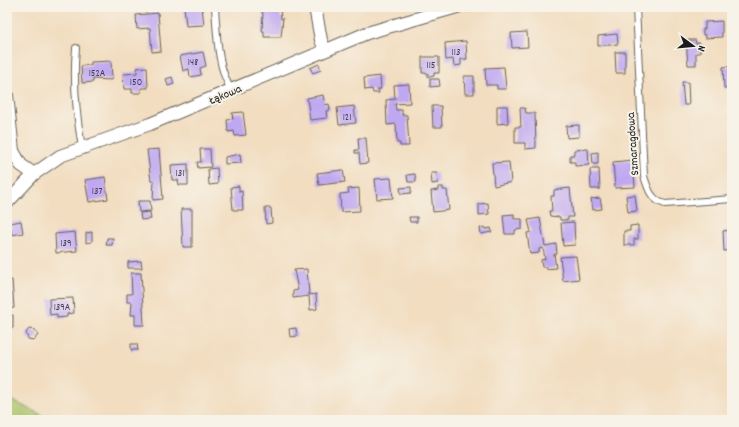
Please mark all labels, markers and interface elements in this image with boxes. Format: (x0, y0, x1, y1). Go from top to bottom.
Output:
north arrow (673, 26, 713, 66)
text: N (692, 43, 709, 54)
house number: 113 (452, 46, 460, 60)
house number: 148 (188, 56, 198, 70)
house number: 115 (426, 59, 436, 73)
house number: 152A (89, 67, 106, 81)
house number: 150 (130, 76, 142, 90)
street label: Łąkowa (206, 81, 245, 110)
house number: 121 (343, 111, 351, 125)
street label: Szmaragdowa (623, 111, 644, 176)
house number: 131 (176, 167, 184, 181)
house number: 137 (92, 185, 102, 199)
house number: 139 (60, 237, 72, 251)
house number: 139A (54, 301, 71, 315)

